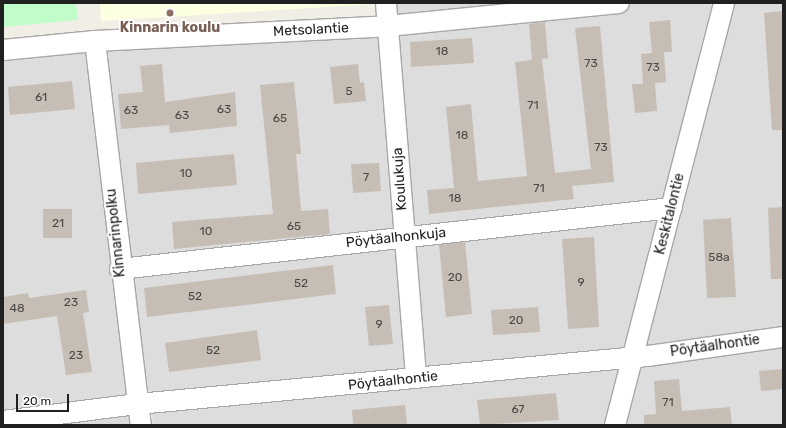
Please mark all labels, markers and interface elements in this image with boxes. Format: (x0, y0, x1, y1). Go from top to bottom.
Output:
marker: Kinnarin koulu (165, 8, 175, 18)
place label: Kinnarin koulu (120, 20, 220, 36)
street label: Metsolantie (273, 20, 349, 40)
house number: 18 (436, 45, 448, 59)
house number: 73 (584, 57, 598, 71)
house number: 73 (646, 61, 660, 75)
house number: 5 (345, 85, 353, 99)
house number: 61 (35, 91, 47, 105)
house number: 71 (527, 99, 539, 113)
house number: 63 (217, 103, 231, 117)
house number: 63 (124, 104, 138, 118)
house number: 63 (175, 109, 189, 123)
house number: 65 (273, 112, 287, 126)
house number: 18 (456, 129, 468, 143)
house number: 73 (594, 141, 608, 155)
street label: Koulukuja (389, 147, 411, 211)
house number: 10 (180, 167, 192, 181)
house number: 7 (363, 171, 369, 185)
street label: Keskitalontie (652, 172, 688, 256)
house number: 71 (533, 182, 545, 196)
street label: Kinnarinpolku (103, 188, 129, 278)
house number: 18 (449, 192, 461, 206)
house number: 21 (52, 217, 64, 231)
house number: 65 (287, 220, 301, 234)
street label: Pöytäalhonkuja (345, 224, 447, 252)
house number: 10 (200, 225, 212, 239)
house number: 58a (708, 251, 730, 265)
house number: 20 (448, 271, 462, 285)
house number: 9 (577, 276, 585, 290)
house number: 52 (294, 277, 308, 291)
house number: 52 (188, 290, 202, 304)
house number: 23 (64, 296, 78, 310)
house number: 48 (9, 302, 25, 316)
house number: 20 (509, 314, 523, 328)
house number: 9 (375, 318, 383, 332)
street label: Pöytäalhontie (669, 331, 761, 361)
house number: 52 (206, 344, 220, 358)
house number: 23 (69, 349, 83, 363)
street label: Pöytäalhontie (347, 368, 439, 394)
scale bar (18, 386, 71, 412)
text: 20 m (23, 394, 51, 408)
house number: 71 (662, 396, 674, 410)
house number: 67 (511, 403, 525, 417)

